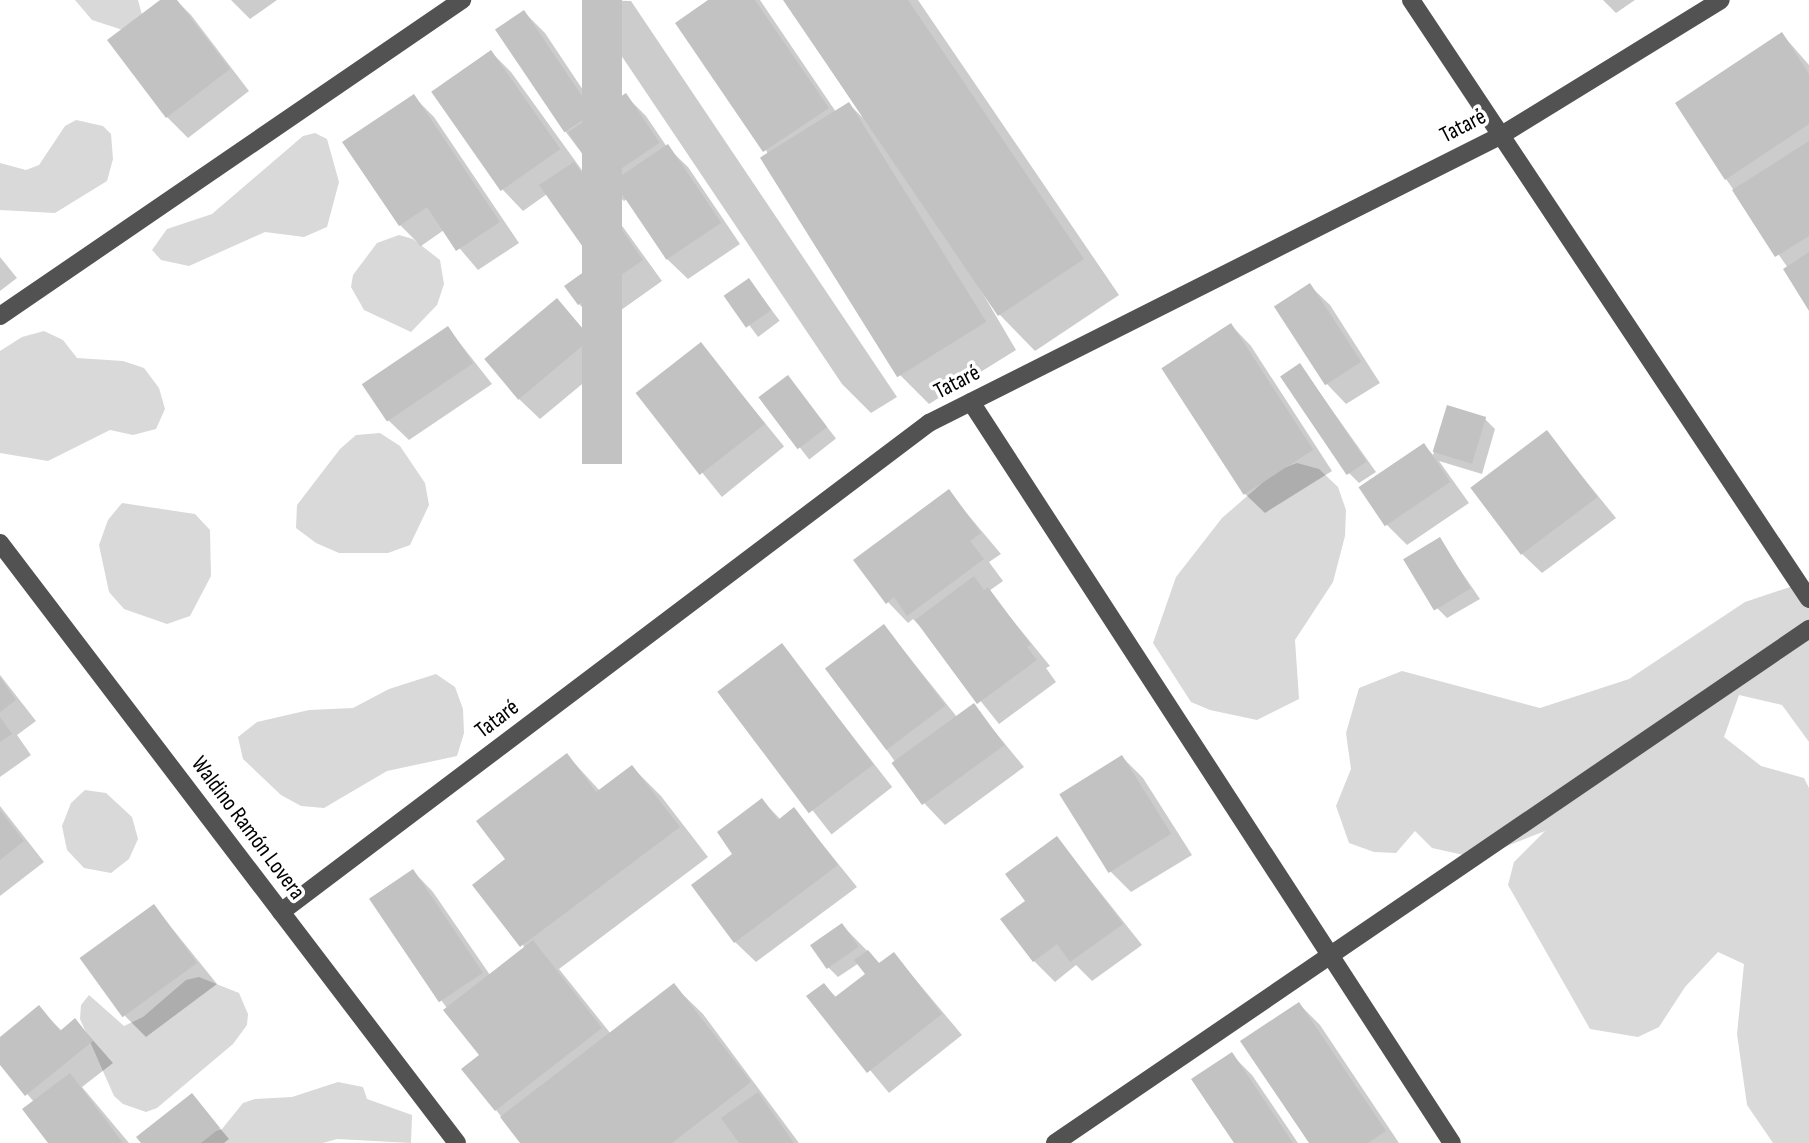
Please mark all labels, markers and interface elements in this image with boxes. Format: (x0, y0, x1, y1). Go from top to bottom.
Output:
street label: Tataré (1435, 103, 1491, 149)
street label: Tataré (929, 359, 985, 405)
street label: Tataré (470, 694, 524, 744)
street label: Waldino Ramón Lovera (185, 751, 311, 905)

